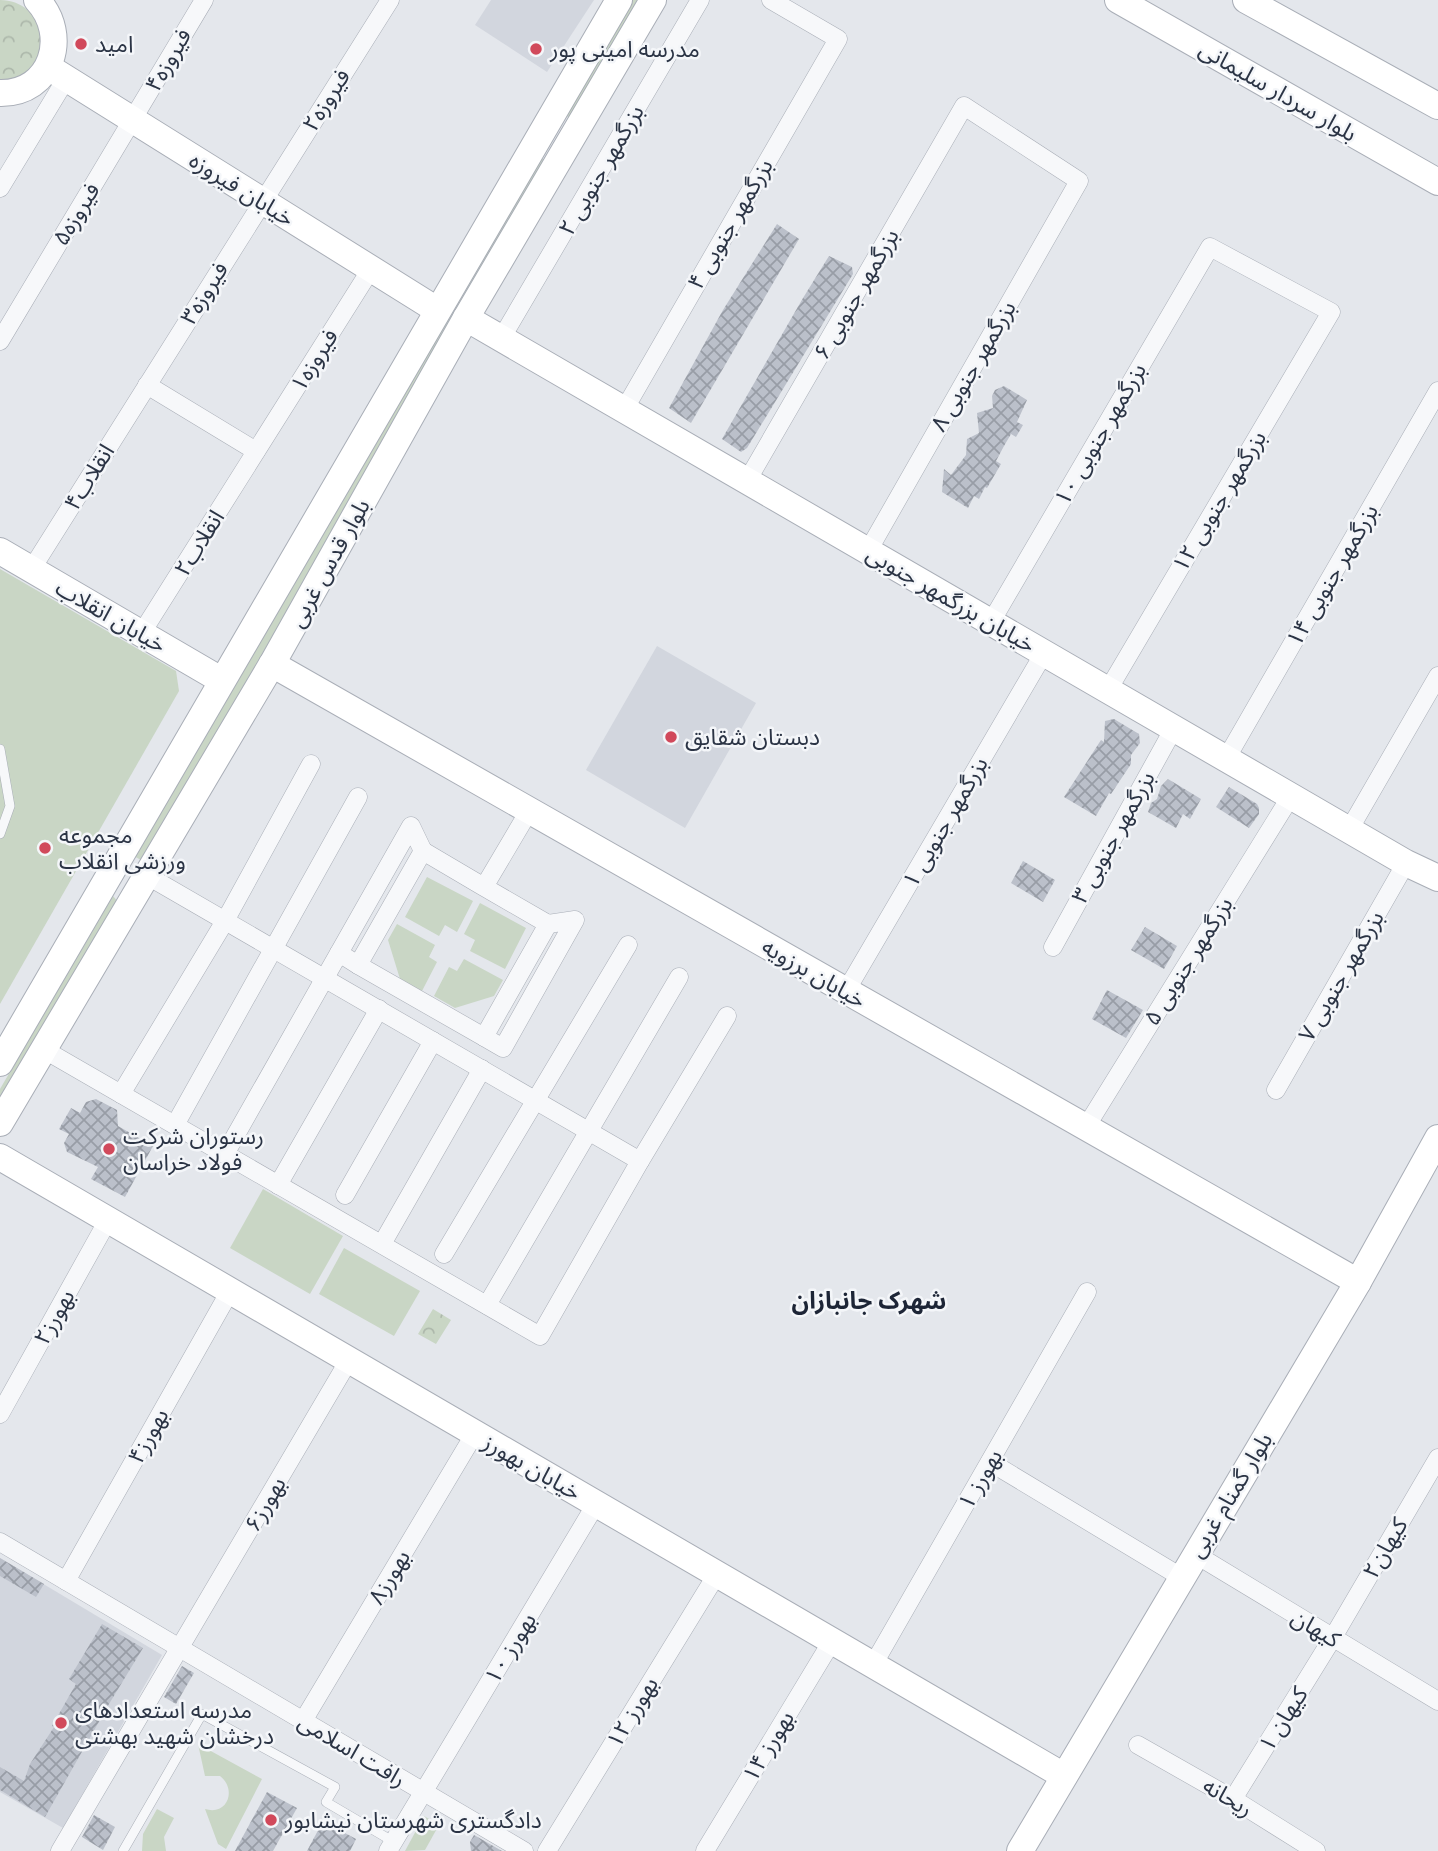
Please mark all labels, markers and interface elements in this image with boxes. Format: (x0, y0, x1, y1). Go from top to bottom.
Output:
street label: فیروزه۴ (140, 24, 197, 97)
place label: امید (95, 31, 133, 58)
street label: بلوار سردار سلیمانی (1194, 35, 1361, 147)
marker: امید (73, 36, 89, 52)
place label: مدرسه امینی پور (549, 36, 700, 64)
marker: مدرسه امینی پور (528, 41, 544, 57)
street label: فیروزه۲ (297, 64, 356, 136)
street label: بزرگمهر جنوبی ۲ (553, 100, 650, 240)
street label: خیابان فیروزه (184, 147, 299, 232)
street label: بزرگمهر جنوبی ۴ (682, 154, 779, 294)
street label: فیروزه۵ (47, 178, 106, 250)
street label: بزرگمهر جنوبی ۶ (808, 224, 905, 364)
street label: فیروزه۳ (175, 257, 234, 329)
street label: بزرگمهر جنوبی ۸ (925, 296, 1022, 436)
street label: فیروزه۱ (285, 324, 344, 396)
street label: بزرگمهر جنوبی ۱۰ (1049, 358, 1152, 510)
street label: بزرگمهر جنوبی ۱۲ (1167, 426, 1272, 577)
street label: انقلاب۴ (59, 439, 120, 515)
street label: بلوار قدس غربی (283, 494, 376, 632)
street label: بزرگمهر جنوبی ۱۴ (1281, 499, 1384, 651)
street label: انقلاب۲ (169, 505, 230, 581)
street label: خیابان بزرگمهر جنوبی (861, 540, 1040, 659)
street label: خیابان انقلاب (51, 574, 171, 659)
place label: دبستان شقایق (685, 724, 820, 751)
marker: دبستان شقایق (663, 729, 679, 745)
street label: بزرگمهر جنوبی ۱ (897, 752, 994, 892)
street label: بزرگمهر جنوبی ۳ (1066, 767, 1161, 908)
place label: مجموعه ورزشی انقلاب (59, 822, 186, 875)
marker: مجموعه ورزشی انقلاب (37, 840, 53, 856)
street label: بزرگمهر جنوبی ۵ (1138, 892, 1239, 1030)
street label: بزرگمهر جنوبی ۷ (1293, 906, 1390, 1046)
street label: خیابان برزویه (757, 933, 870, 1014)
place label: رستوران شرکت فولاد خراسان (123, 1123, 264, 1176)
marker: رستوران شرکت فولاد خراسان (101, 1141, 117, 1157)
street label: بهورز۲ (28, 1285, 80, 1349)
district label: شهرک جانبازان (792, 1287, 946, 1315)
street label: بهورز۴ (122, 1404, 174, 1468)
street label: خیابان بهورز (477, 1428, 586, 1506)
street label: بلوار گمنام غربی (1183, 1428, 1282, 1565)
street label: بهورز ۱ (953, 1445, 1008, 1514)
street label: بهورز۶ (239, 1472, 292, 1536)
street label: کیهان۲ (1357, 1513, 1414, 1583)
street label: بهورز۸ (363, 1545, 416, 1609)
street label: کیهان (1286, 1603, 1345, 1654)
street label: بهورز ۱۰ (479, 1608, 542, 1688)
street label: بهورز ۱۲ (601, 1672, 664, 1752)
street label: کیهان ۱ (1253, 1682, 1314, 1757)
place label: مدرسه استعدادهای درخشان شهید بهشتی (75, 1697, 274, 1750)
street label: بهورز ۱۴ (737, 1706, 800, 1786)
street label: رافت اسلامی (293, 1708, 410, 1793)
marker: مدرسه استعدادهای درخشان شهید بهشتی (53, 1715, 69, 1731)
street label: ریحانه (1198, 1772, 1258, 1823)
place label: دادگستری شهرستان نیشابور (284, 1807, 542, 1834)
marker: دادگستری شهرستان نیشابور (263, 1812, 279, 1828)

